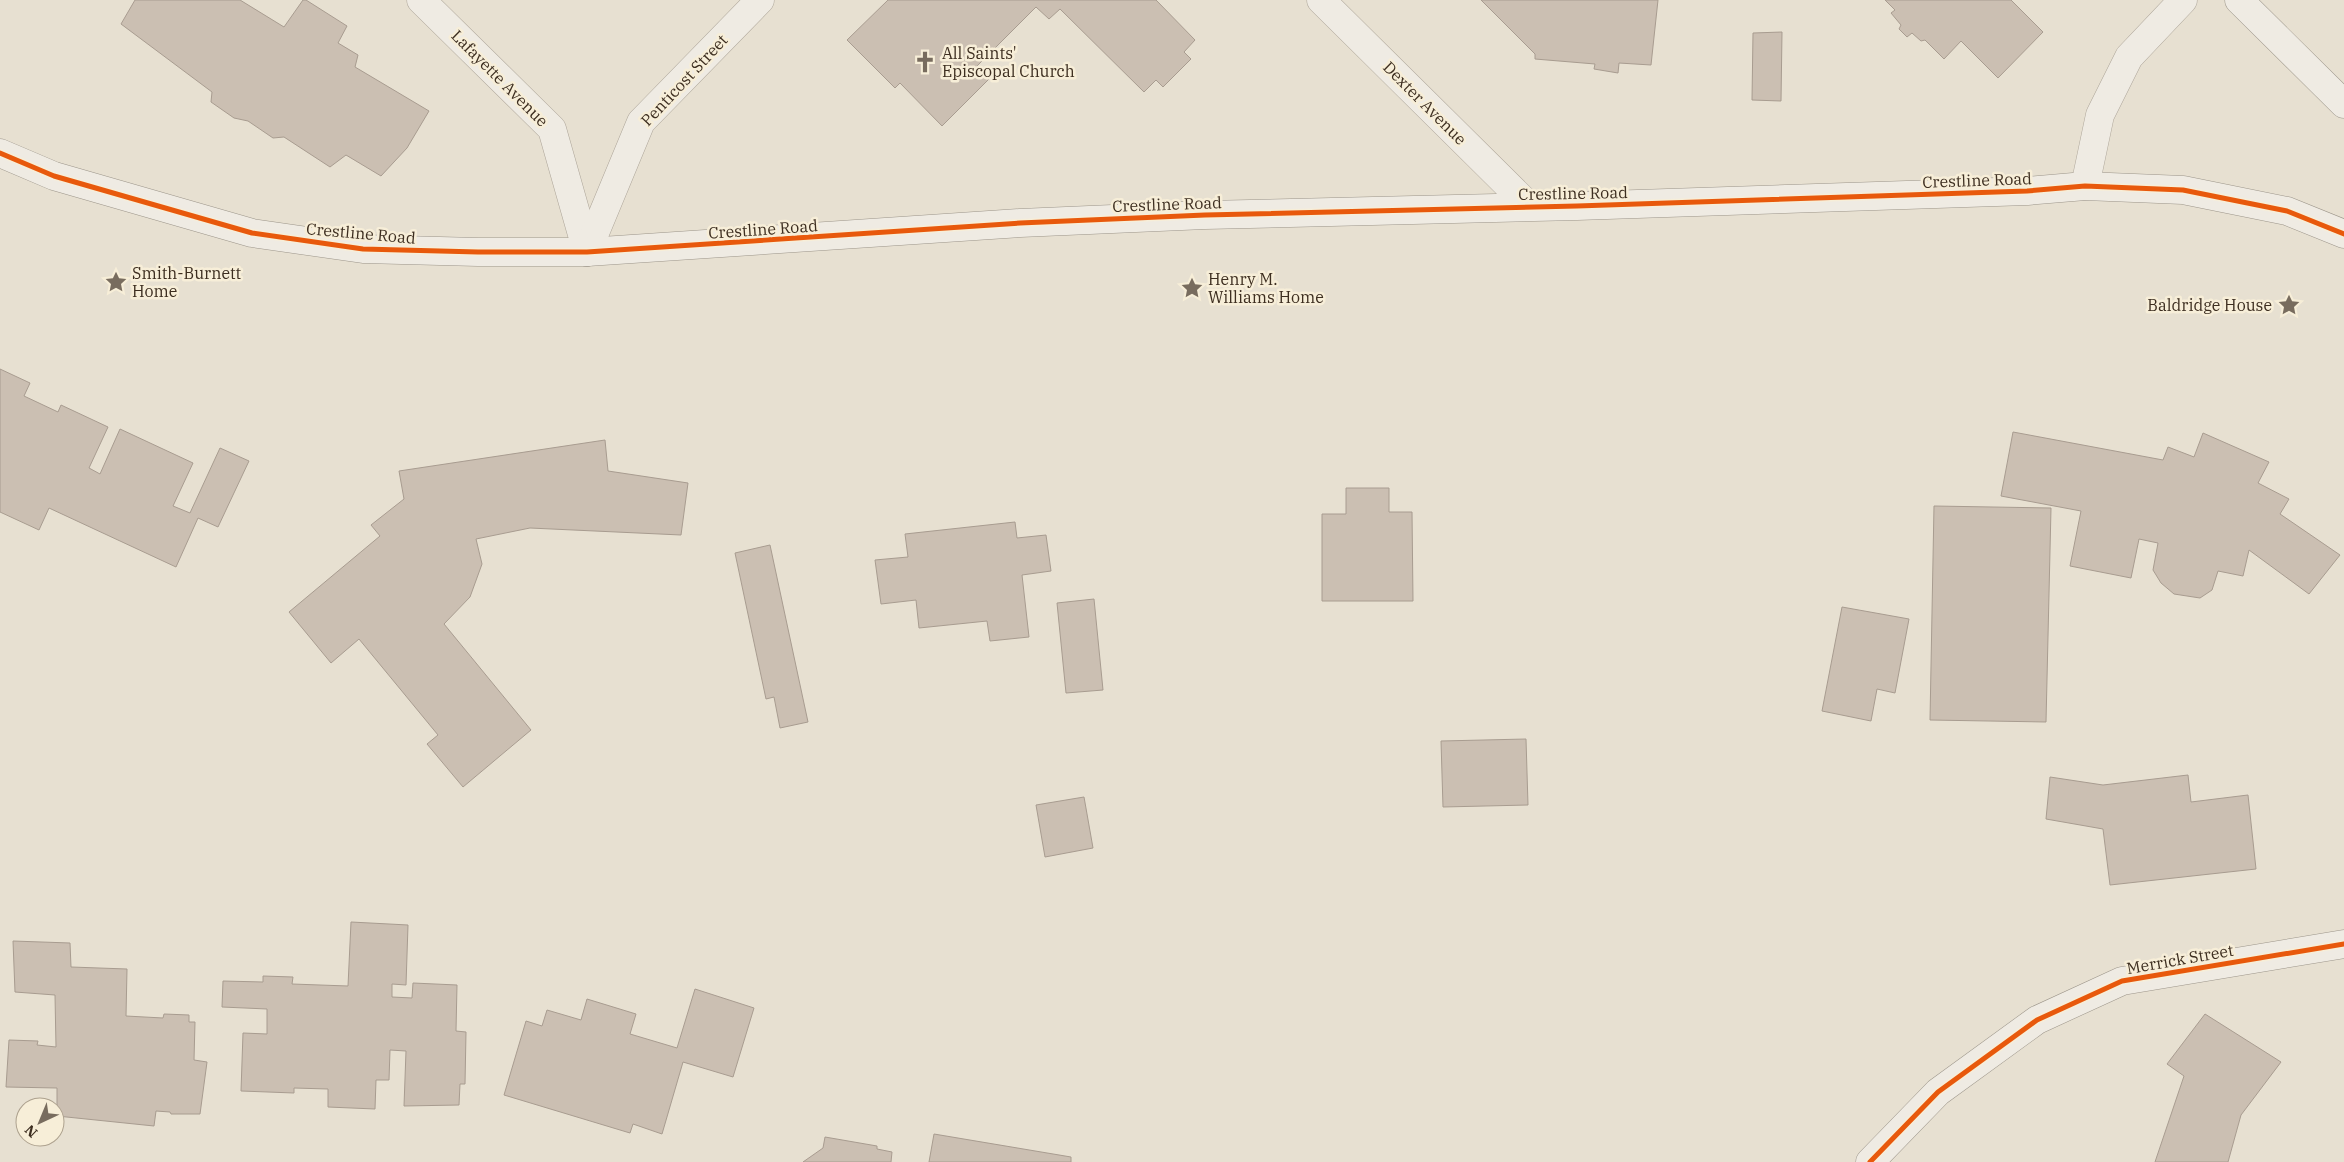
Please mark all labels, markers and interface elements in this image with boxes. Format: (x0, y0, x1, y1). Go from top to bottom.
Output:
street label: Lafayette Avenue (447, 25, 553, 131)
street label: Penticost Street (636, 30, 732, 130)
place label: All Saints' Episcopal Church (942, 43, 1075, 81)
church icon: All Saints' Episcopal Church (912, 49, 938, 75)
street label: Dexter Avenue (1379, 57, 1471, 149)
street label: Crestline Road (1922, 168, 2032, 192)
street label: Crestline Road (1518, 182, 1628, 204)
street label: Crestline Road (1112, 192, 1222, 216)
street label: Crestline Road (708, 215, 819, 243)
street label: Crestline Road (306, 218, 417, 248)
place label: Smith-Burnett Home (132, 263, 241, 301)
place icon: Smith-Burnett Home (103, 269, 129, 295)
place label: Henry M. Williams Home (1208, 269, 1324, 307)
place icon: Henry M. Williams Home (1179, 275, 1205, 301)
place icon: Baldridge House (2276, 292, 2302, 318)
place label: Baldridge House (2147, 295, 2272, 315)
street label: Merrick Street (2125, 940, 2235, 978)
north arrow (15, 1097, 65, 1147)
text: N (21, 1121, 41, 1142)

